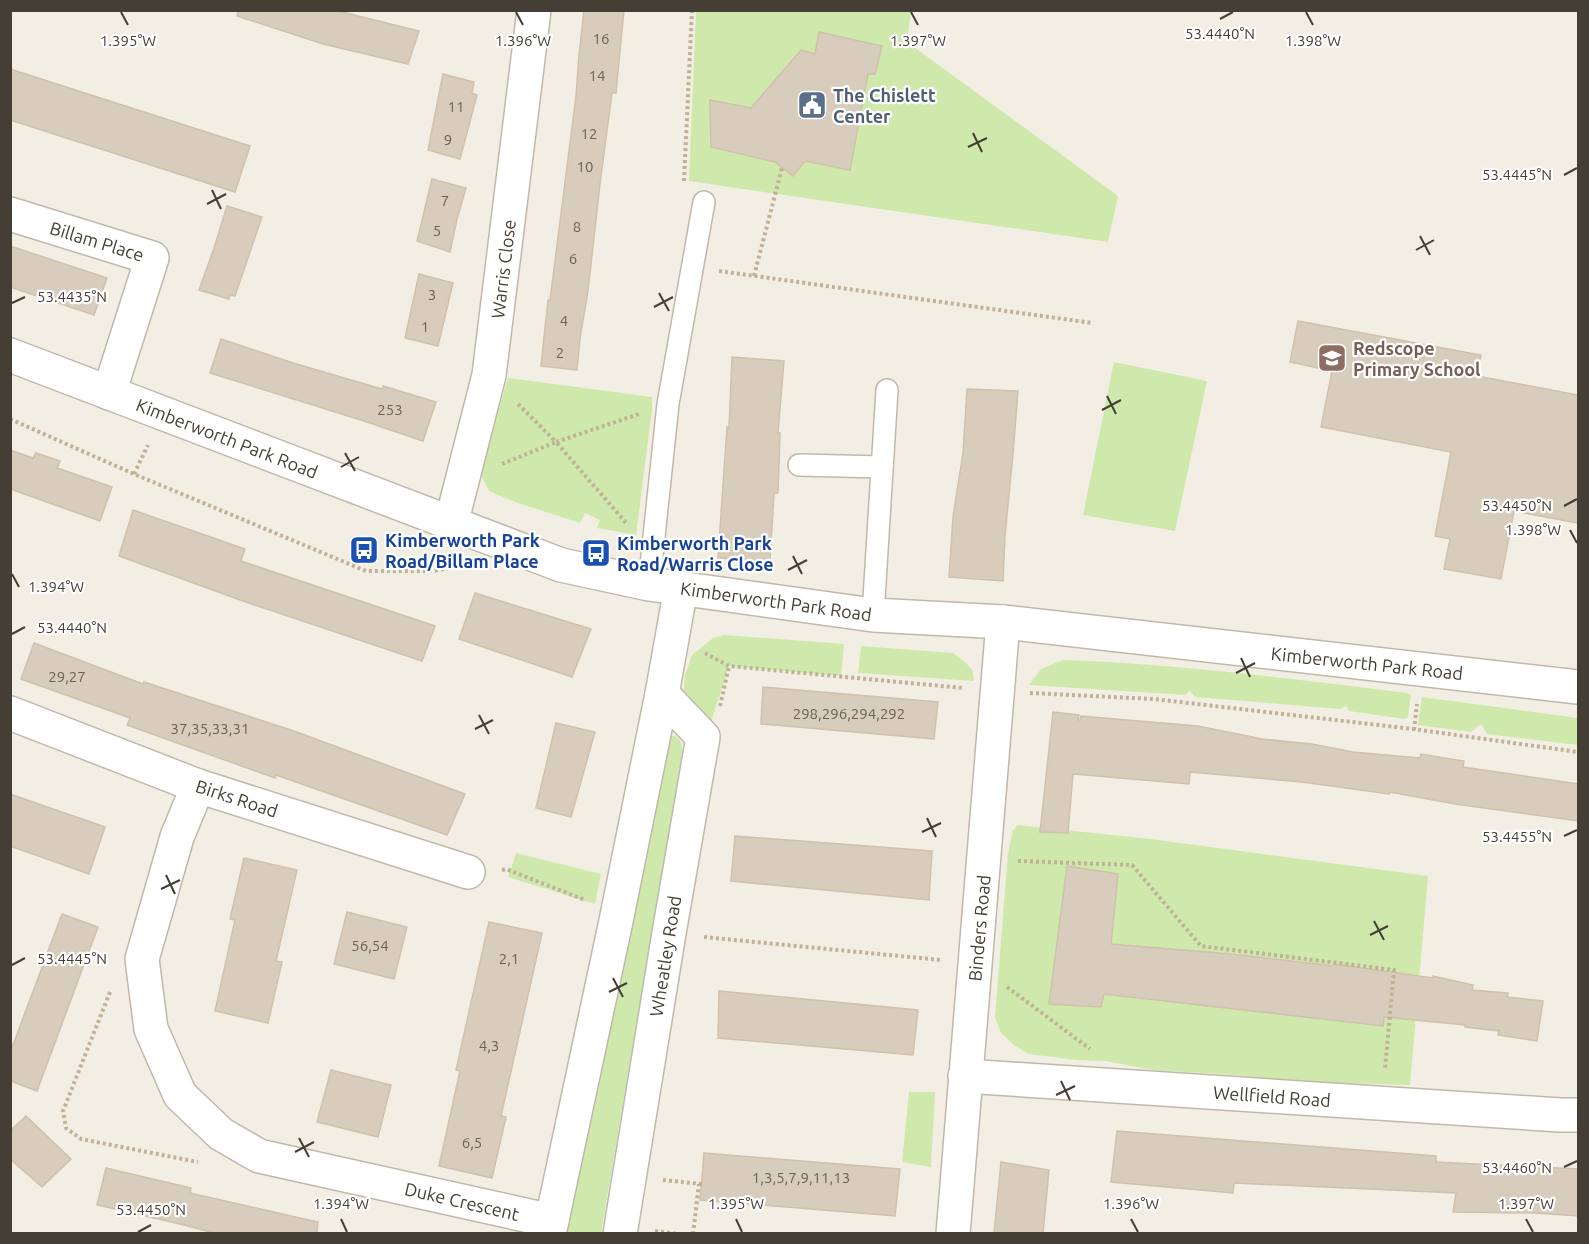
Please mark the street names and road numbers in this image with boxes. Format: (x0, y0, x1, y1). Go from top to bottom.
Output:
street label: Billam Place (48, 217, 146, 265)
street label: Warris Close (487, 218, 519, 320)
street label: Kimberworth Park Road (133, 394, 321, 482)
street label: Kimberworth Park Road (679, 578, 873, 624)
street label: Kimberworth Park Road (1270, 643, 1464, 683)
street label: Birks Road (193, 775, 281, 821)
street label: Binders Road (964, 874, 994, 982)
street label: Wheatley Road (646, 894, 684, 1018)
street label: Wellfield Road (1213, 1082, 1331, 1110)
street label: Duke Crescent (403, 1178, 521, 1224)

